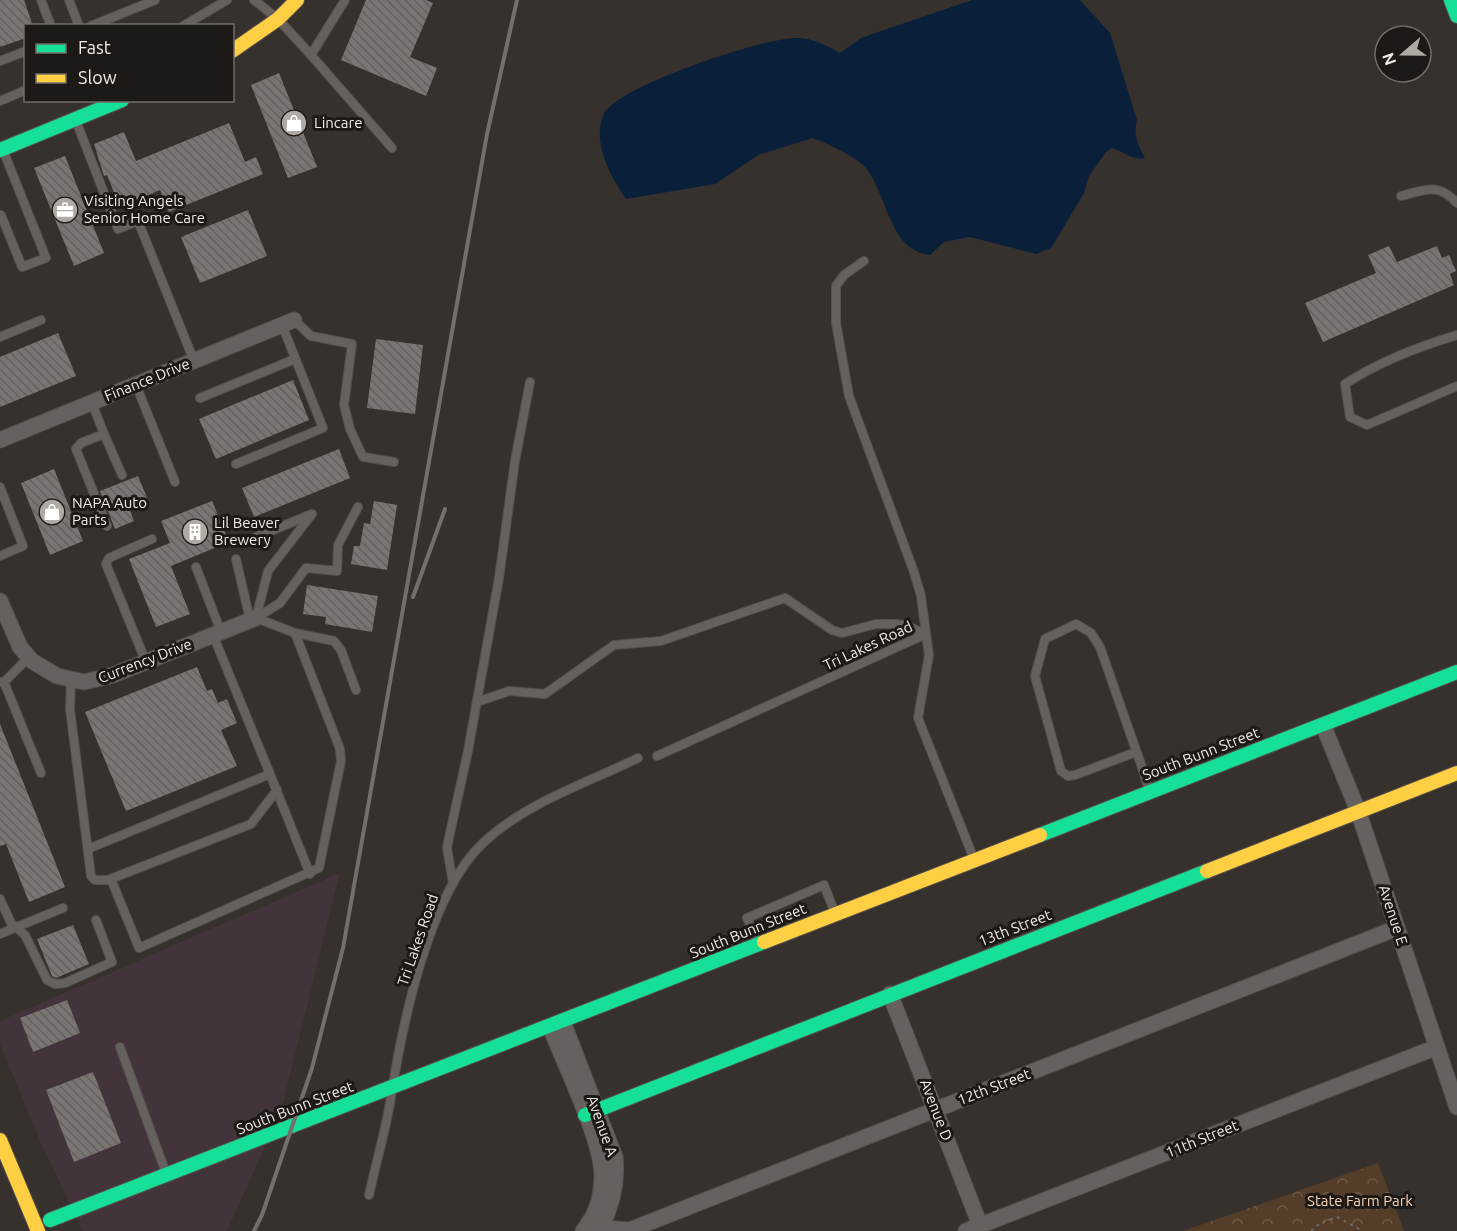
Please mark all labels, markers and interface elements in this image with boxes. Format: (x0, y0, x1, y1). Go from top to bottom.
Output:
legend (24, 24, 234, 102)
north arrow (1373, 24, 1433, 84)
text: Fast (78, 37, 111, 57)
text: N (1378, 50, 1399, 68)
text: Slow (78, 67, 117, 87)
shop icon: Lincare (279, 108, 309, 138)
place label: Lincare (314, 114, 362, 131)
place label: Visiting Angels Senior Home Care (84, 192, 205, 226)
office icon: Visiting Angels Senior Home Care (50, 195, 80, 225)
street label: Finance Drive (102, 355, 192, 404)
place label: NAPA Auto Parts (72, 494, 147, 528)
shop icon: NAPA Auto Parts (37, 497, 67, 527)
place label: Lil Beaver Brewery (214, 514, 280, 548)
building icon: Lil Beaver Brewery (180, 517, 210, 547)
street label: Tri Lakes Road (821, 618, 915, 674)
street label: Currency Drive (96, 635, 194, 686)
street label: South Bunn Street (1140, 723, 1262, 784)
street label: Avenue E (1376, 883, 1411, 947)
street label: Tri Lakes Road (394, 892, 441, 988)
street label: South Bunn Street (687, 899, 808, 962)
street label: 13th Street (976, 906, 1054, 949)
street label: 12th Street (955, 1065, 1033, 1108)
street label: South Bunn Street (234, 1077, 356, 1138)
street label: Avenue D (917, 1077, 956, 1143)
street label: Avenue A (584, 1093, 621, 1159)
street label: 11th Street (1163, 1116, 1241, 1161)
park label: State Farm Park (1307, 1192, 1413, 1209)

